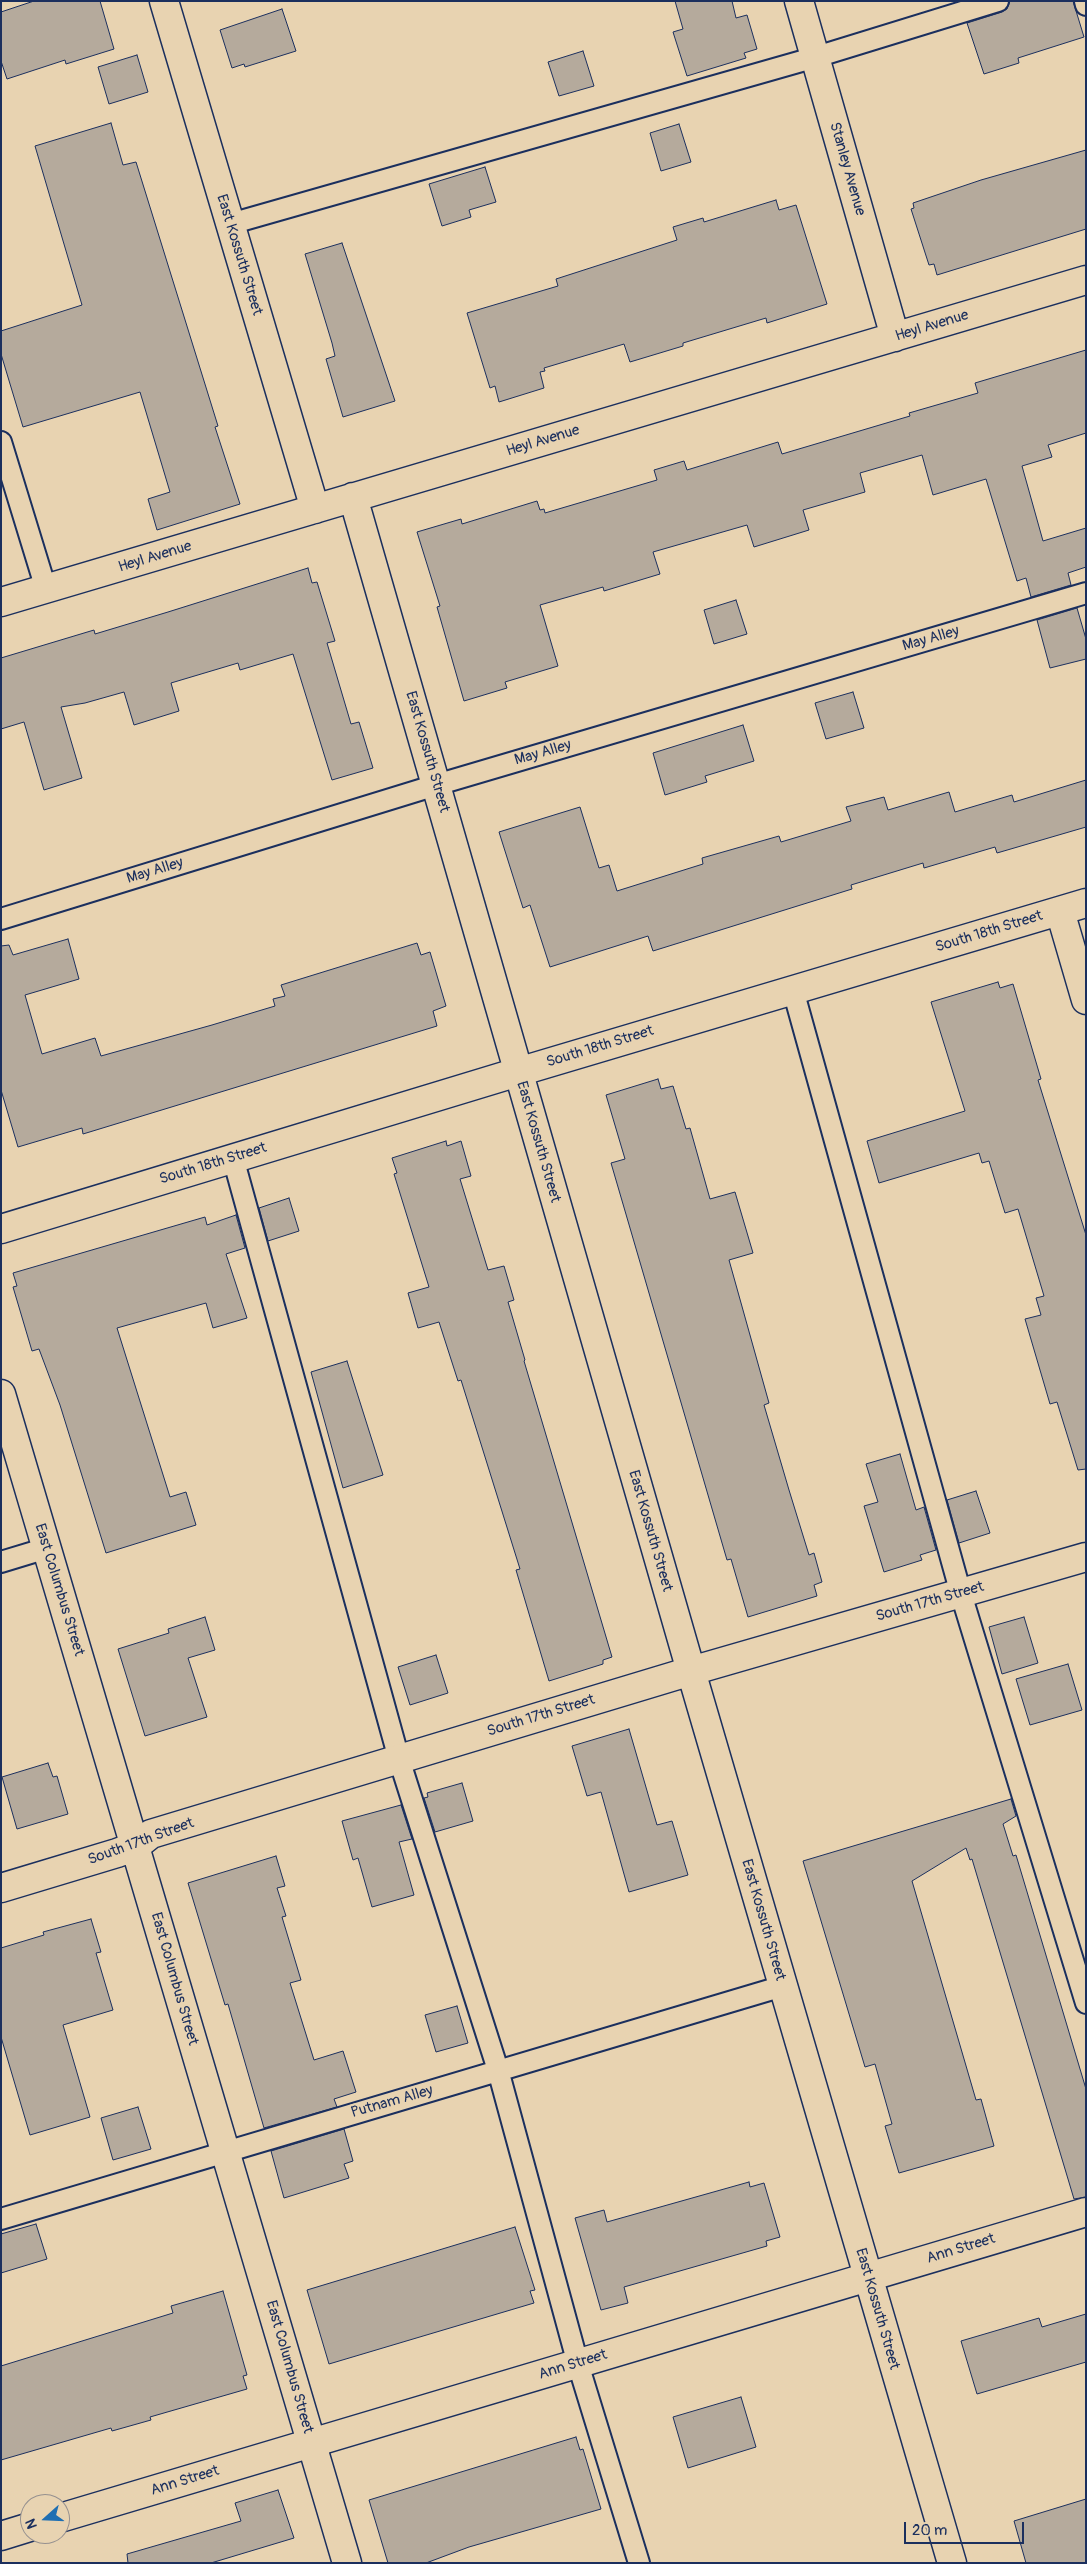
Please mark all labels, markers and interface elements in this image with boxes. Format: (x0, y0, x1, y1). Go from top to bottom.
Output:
street label: Stanley Avenue (825, 120, 869, 218)
street label: East Kossuth Street (212, 192, 266, 318)
street label: Heyl Avenue (893, 306, 971, 346)
street label: Heyl Avenue (504, 421, 582, 461)
street label: Heyl Avenue (116, 537, 194, 577)
street label: May Alley (901, 622, 961, 656)
street label: East Kossuth Street (401, 689, 453, 815)
street label: May Alley (513, 736, 573, 770)
street label: May Alley (125, 854, 185, 888)
street label: South 18th Street (933, 907, 1045, 957)
street label: South 18th Street (544, 1022, 656, 1072)
street label: East Kossuth Street (512, 1079, 564, 1205)
street label: South 18th Street (157, 1139, 269, 1189)
street label: East Kossuth Street (624, 1468, 676, 1594)
street label: East Columbus Street (30, 1522, 88, 1658)
street label: South 17th Street (874, 1578, 986, 1626)
street label: South 17th Street (485, 1691, 597, 1741)
street label: South 17th Street (86, 1814, 196, 1870)
street label: East Kossuth Street (737, 1857, 789, 1983)
street label: East Columbus Street (146, 1910, 202, 2048)
street label: Putnam Alley (349, 2082, 435, 2122)
street label: Ann Street (925, 2230, 997, 2268)
street label: East Kossuth Street (851, 2246, 903, 2372)
street label: East Columbus Street (261, 2298, 317, 2436)
street label: Ann Street (537, 2346, 609, 2384)
street label: Ann Street (149, 2462, 221, 2500)
north arrow (20, 2494, 70, 2544)
scale bar (907, 2512, 1027, 2544)
text: N (22, 2517, 41, 2531)
text: 20 m (912, 2521, 947, 2540)

